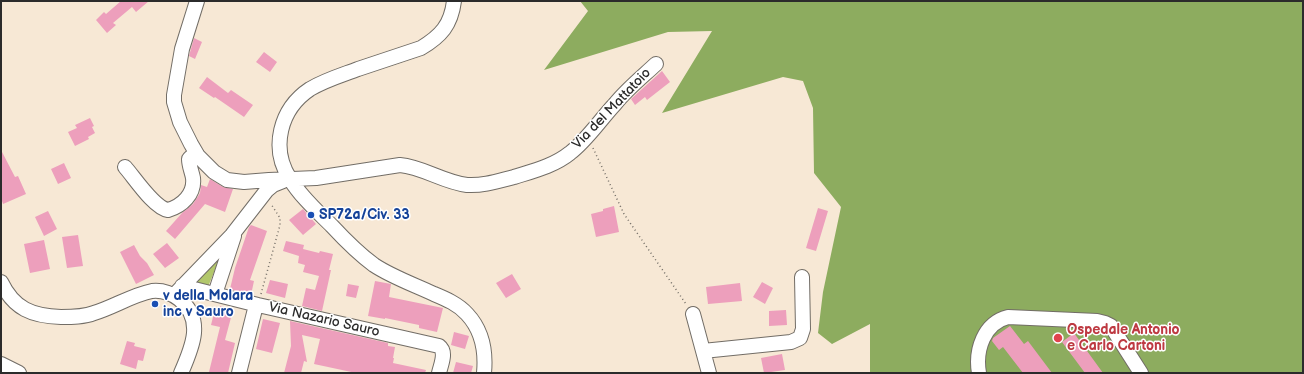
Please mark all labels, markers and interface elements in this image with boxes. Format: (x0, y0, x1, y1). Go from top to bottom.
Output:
street label: Via del Mattatoio (569, 65, 655, 153)
place label: SP72a/Civ. 33 (319, 207, 410, 223)
marker: SP72a/Civ. 33 (306, 210, 316, 220)
place label: v della Molara inc v Sauro (163, 288, 253, 320)
marker: v della Molara inc v Sauro (150, 299, 160, 309)
street label: Via Nazario Sauro (267, 299, 381, 341)
place label: Ospedale Antonio e Carlo Cartoni (1067, 322, 1180, 354)
marker: Ospedale Antonio e Carlo Cartoni (1052, 332, 1064, 344)

